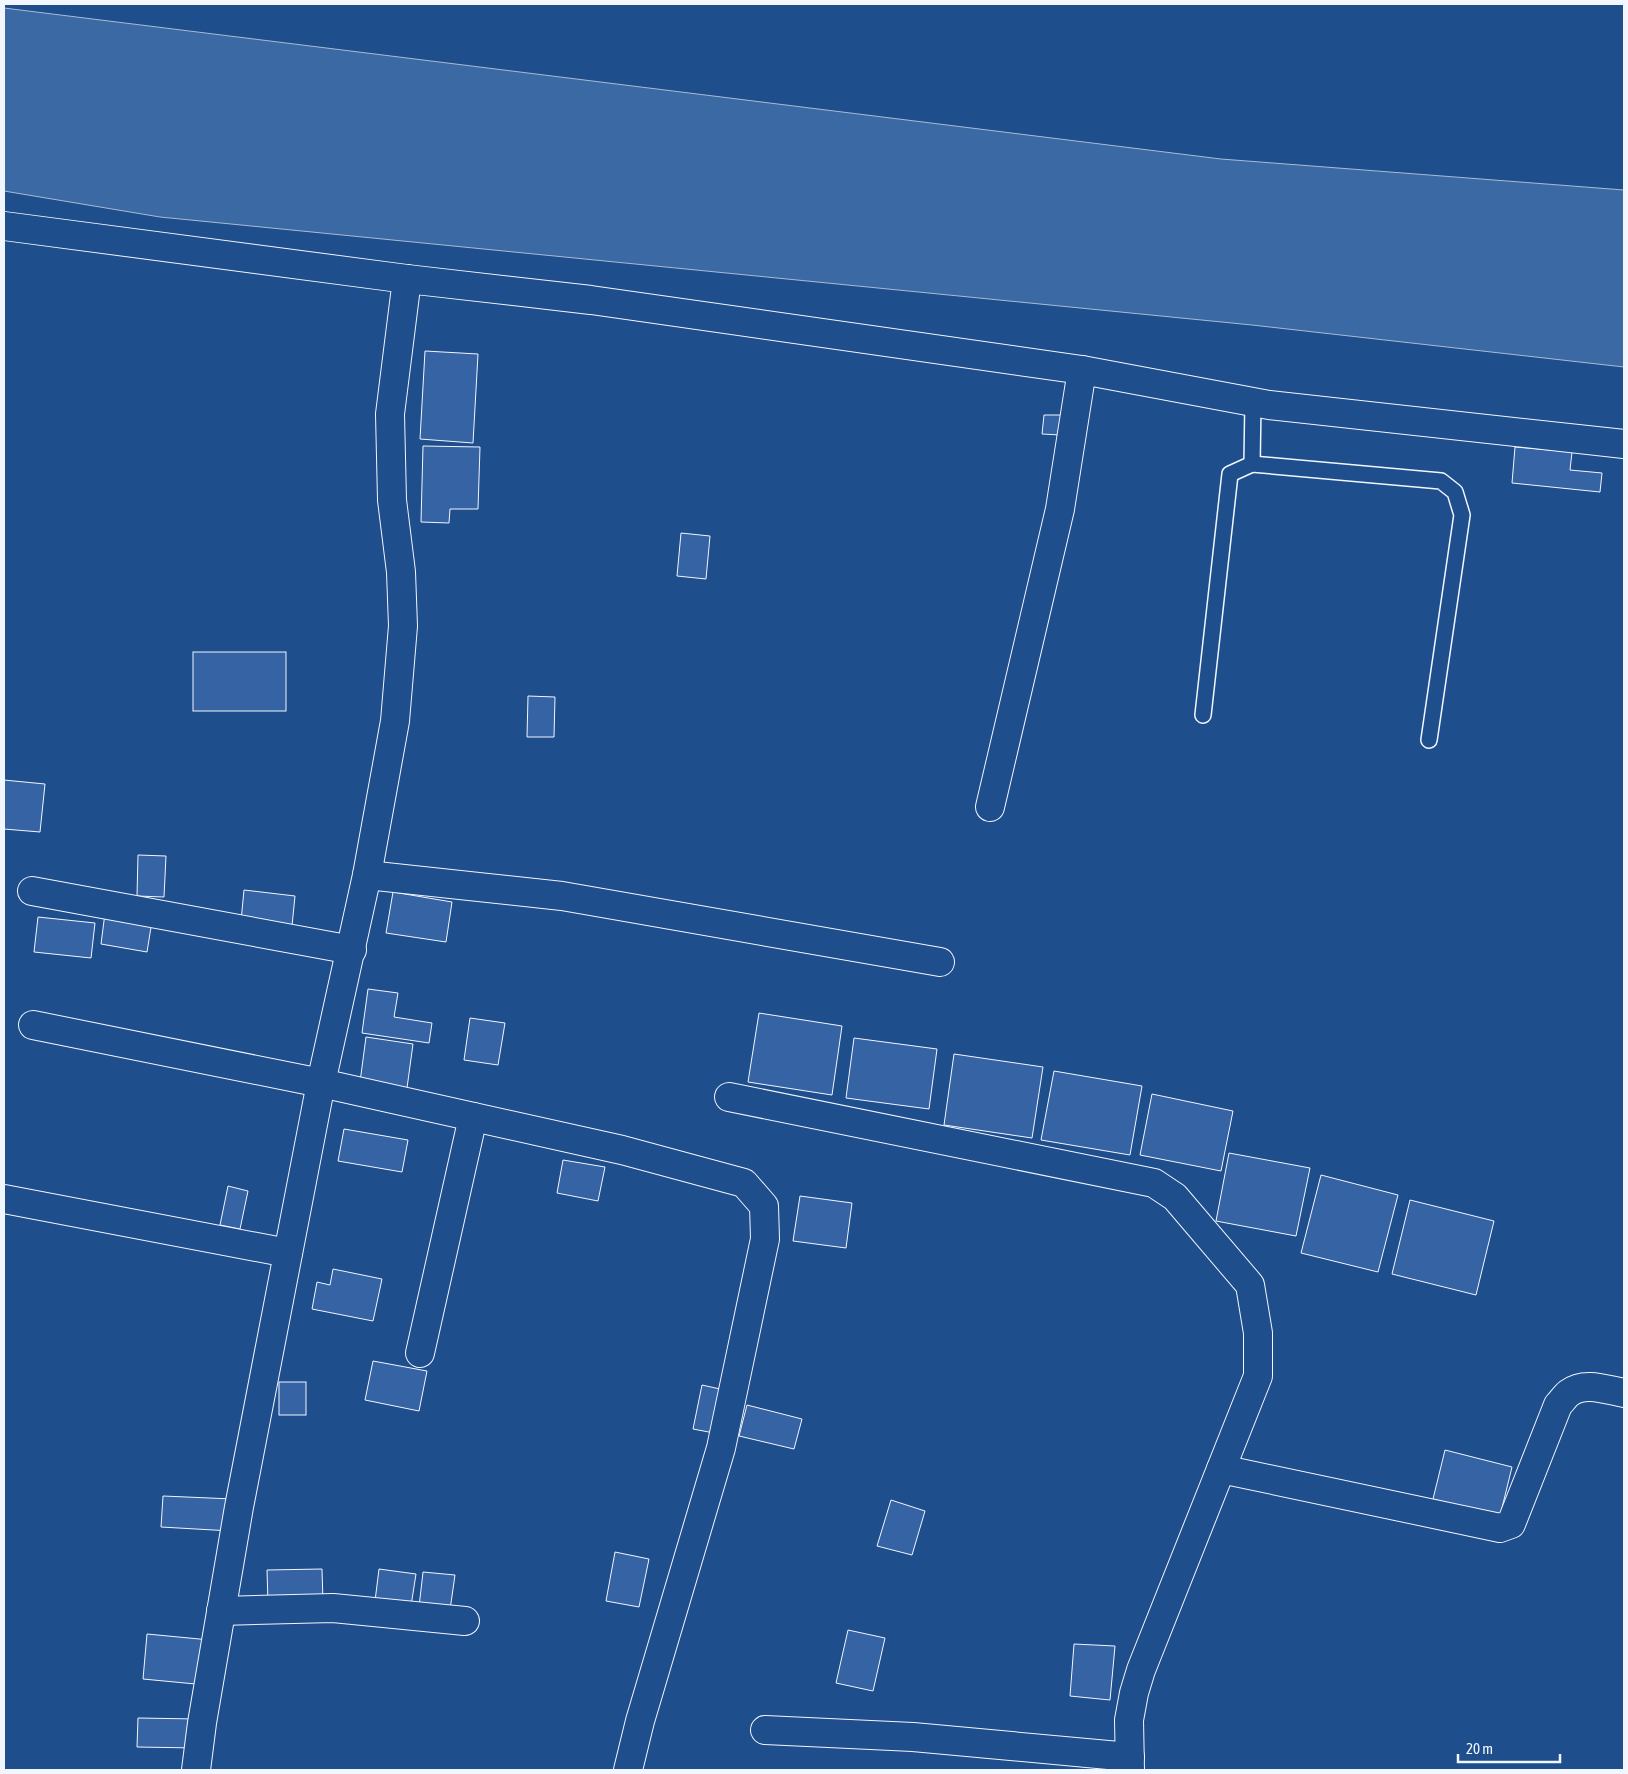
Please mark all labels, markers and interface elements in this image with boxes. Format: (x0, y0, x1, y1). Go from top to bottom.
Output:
scale bar (1458, 1732, 1560, 1764)
text: 20 m (1466, 1740, 1493, 1757)

